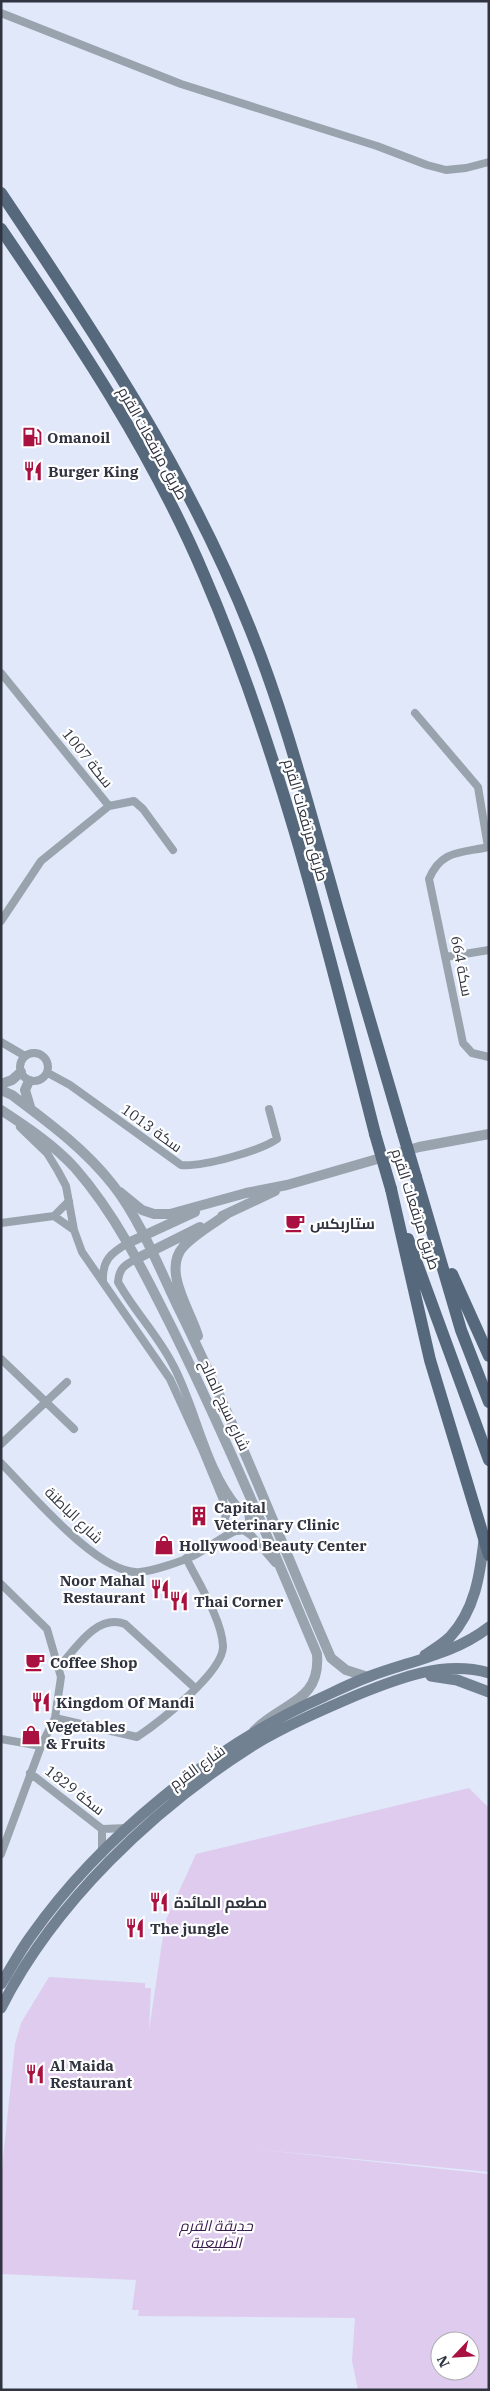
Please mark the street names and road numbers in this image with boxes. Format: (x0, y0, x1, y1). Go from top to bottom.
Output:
street label: طريق مرتفعات القرم (113, 383, 192, 503)
street label: سكة 1007 (58, 725, 118, 791)
street label: طريق مرتفعات القرم (278, 757, 333, 884)
street label: سكة 664 (447, 934, 477, 998)
street label: سكة 1013 (118, 1100, 186, 1156)
street label: طريق مرتفعات القرم (386, 1146, 445, 1272)
street label: شارع سيح المالح (194, 1356, 254, 1455)
street label: شارع الباطنة (39, 1483, 107, 1549)
street label: شارع القرم (165, 1740, 230, 1795)
street label: سكة 1829 (41, 1761, 109, 1819)

